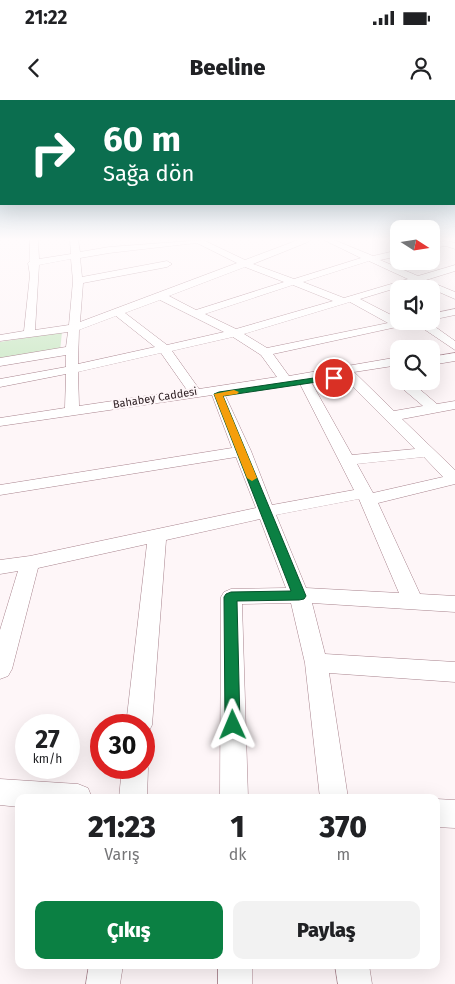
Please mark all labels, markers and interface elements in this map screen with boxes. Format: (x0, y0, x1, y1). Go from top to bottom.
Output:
text: 21:22 (25, 6, 67, 29)
icon: back (20, 54, 48, 82)
text: Beeline (190, 54, 265, 81)
icon: person (407, 54, 435, 82)
text: 60 m (103, 118, 181, 160)
icon: right (20, 120, 85, 185)
text: Sağa dön (103, 160, 194, 187)
north arrow (390, 220, 440, 270)
map controls (390, 220, 440, 390)
button: sound (390, 280, 440, 330)
button: search (390, 340, 440, 390)
pin (313, 357, 355, 399)
icon: arrive (320, 364, 348, 392)
street label: Bahabey Caddesi (112, 385, 198, 411)
position arrow (206, 698, 258, 750)
speed limit sign: 30 (90, 714, 155, 779)
text: 27 (35, 725, 60, 755)
text: km/h (33, 752, 62, 766)
text: 21:23 (88, 809, 156, 845)
text: 1 (231, 809, 245, 845)
text: 370 (320, 809, 367, 845)
text: Varış (104, 845, 139, 864)
text: dk (229, 845, 247, 864)
text: m (336, 845, 350, 864)
button: Çıkış (35, 901, 223, 959)
button: Paylaş (233, 901, 420, 959)

